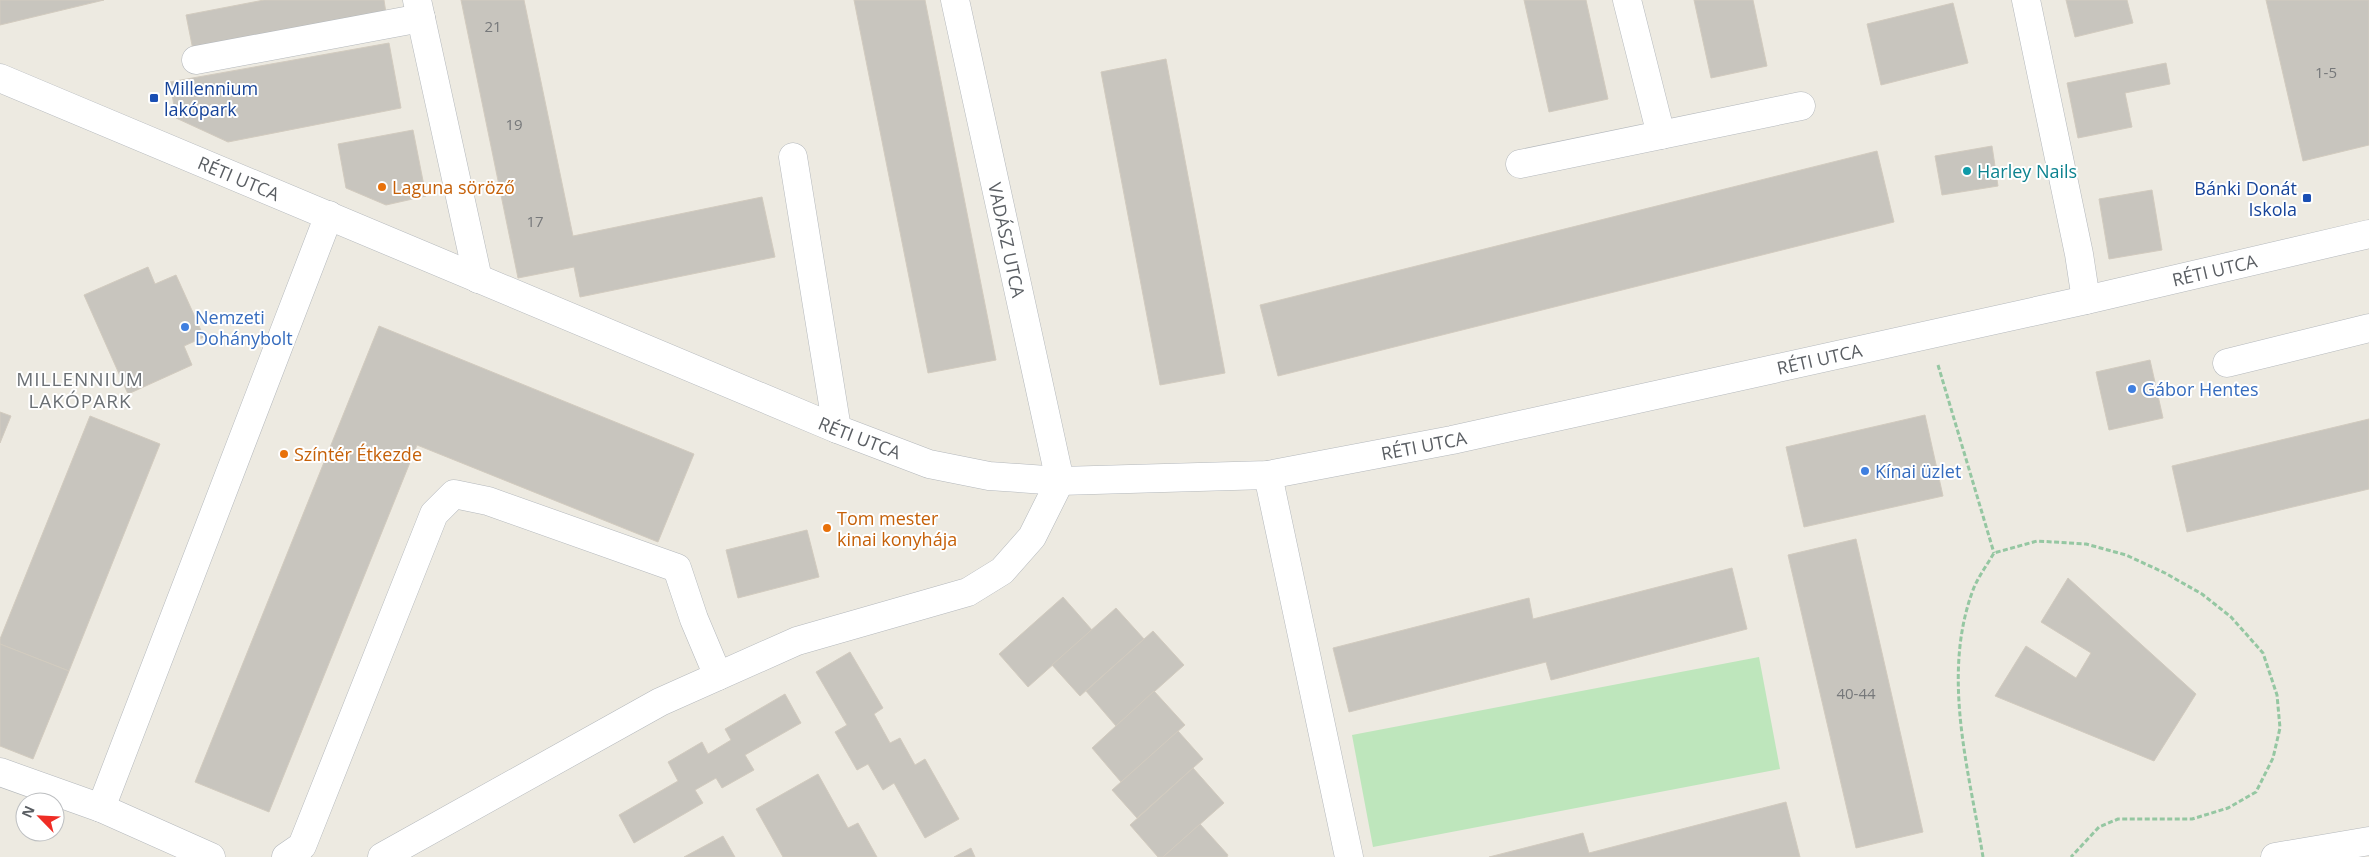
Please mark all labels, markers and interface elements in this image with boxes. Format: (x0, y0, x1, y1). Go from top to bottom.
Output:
house number: 21 (484, 16, 502, 36)
house number: 1-5 (2315, 62, 2337, 82)
place label: Millennium lakópark (164, 76, 258, 121)
marker: Millennium lakópark (148, 92, 160, 104)
house number: 19 (505, 114, 523, 134)
street label: RÉTI UTCA (194, 150, 284, 206)
place label: Harley Nails (1977, 159, 2077, 183)
marker: Harley Nails (1961, 165, 1973, 177)
place label: Laguna söröző (392, 175, 515, 199)
place label: Bánki Donát Iskola (2194, 176, 2297, 221)
street label: VADÁSZ UTCA (983, 180, 1031, 300)
marker: Laguna söröző (376, 181, 388, 193)
marker: Bánki Donát Iskola (2301, 192, 2313, 204)
house number: 17 (526, 211, 544, 231)
street label: RÉTI UTCA (2170, 248, 2260, 292)
place label: Nemzeti Dohánybolt (195, 305, 293, 350)
marker: Nemzeti Dohánybolt (179, 321, 191, 333)
street label: RÉTI UTCA (1775, 338, 1865, 380)
district label: MILLENNIUM LAKÓPARK (16, 366, 144, 414)
place label: Gábor Hentes (2142, 377, 2258, 401)
marker: Gábor Hentes (2126, 383, 2138, 395)
street label: RÉTI UTCA (815, 411, 905, 464)
street label: RÉTI UTCA (1379, 425, 1469, 465)
place label: Színtér Étkezde (294, 442, 422, 466)
marker: Színtér Étkezde (278, 448, 290, 460)
place label: Kínai üzlet (1875, 459, 1961, 483)
marker: Kínai üzlet (1859, 465, 1871, 477)
place label: Tom mester kinai konyhája (837, 506, 957, 551)
marker: Tom mester kinai konyhája (821, 522, 833, 534)
house number: 40-44 (1836, 683, 1876, 703)
north arrow (15, 792, 65, 842)
text: N (17, 802, 39, 821)

